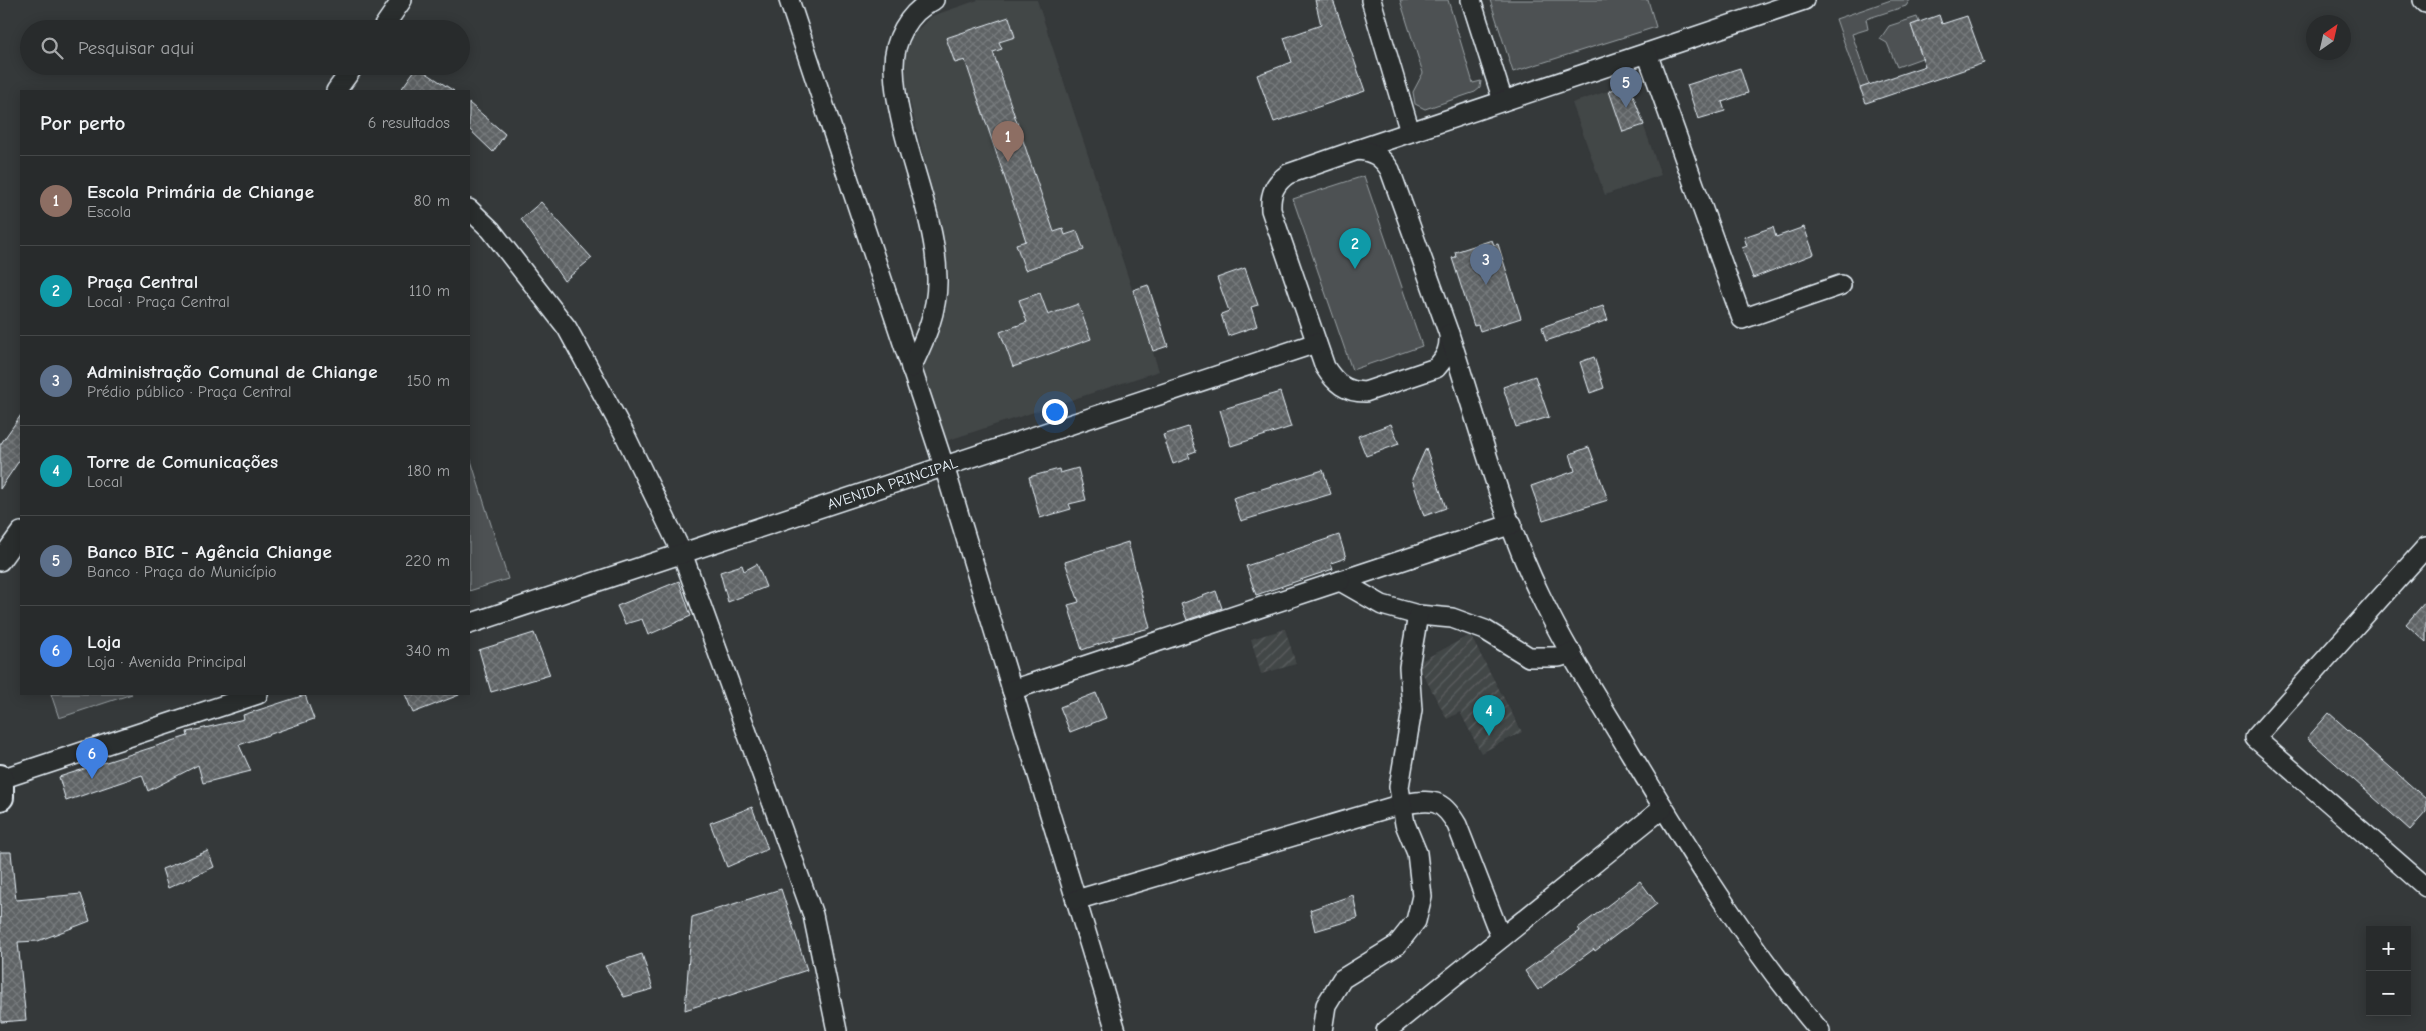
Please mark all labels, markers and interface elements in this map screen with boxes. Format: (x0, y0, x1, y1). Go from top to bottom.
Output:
north arrow (2306, 15, 2351, 60)
search box (20, 20, 470, 75)
icon: search (38, 34, 66, 62)
text: Pesquisar aqui (78, 37, 194, 59)
pin: 5 (1610, 67, 1642, 108)
text: Por perto (40, 111, 125, 135)
text: 6 resultados (368, 114, 450, 132)
pin: 1 (992, 121, 1024, 162)
text: Escola Primária de Chiange (87, 181, 314, 203)
text: 1 (53, 192, 59, 210)
text: 80 m (413, 192, 450, 210)
text: Escola (87, 203, 131, 221)
pin: 2 (1339, 228, 1371, 269)
pin: 3 (1470, 244, 1502, 285)
text: Praça Central (87, 271, 198, 293)
text: 2 (52, 282, 60, 300)
text: 110 m (409, 282, 450, 300)
text: Local · Praça Central (87, 293, 230, 311)
text: Administração Comunal de Chiange (87, 361, 378, 383)
text: 3 (52, 372, 60, 390)
text: 150 m (407, 372, 450, 390)
text: Prédio público · Praça Central (87, 383, 291, 401)
your location (1042, 399, 1068, 425)
text: Torre de Comunicações (87, 451, 278, 473)
street label: AVENIDA PRINCIPAL (825, 453, 960, 514)
text: 4 (52, 462, 60, 480)
text: 180 m (407, 462, 450, 480)
text: Local (87, 473, 123, 491)
text: Banco BIC - Agência Chiange (87, 541, 332, 563)
text: 5 (52, 552, 60, 570)
text: 220 m (405, 552, 450, 570)
text: Banco · Praça do Município (87, 563, 277, 581)
text: Loja (87, 631, 121, 653)
text: 6 (52, 642, 60, 660)
text: 340 m (406, 642, 450, 660)
text: Loja · Avenida Principal (87, 653, 246, 671)
pin: 4 (1473, 695, 1505, 736)
pin: 6 (76, 738, 108, 779)
map controls (2366, 926, 2411, 1016)
button: + (2366, 926, 2411, 971)
button: − (2366, 971, 2411, 1016)

